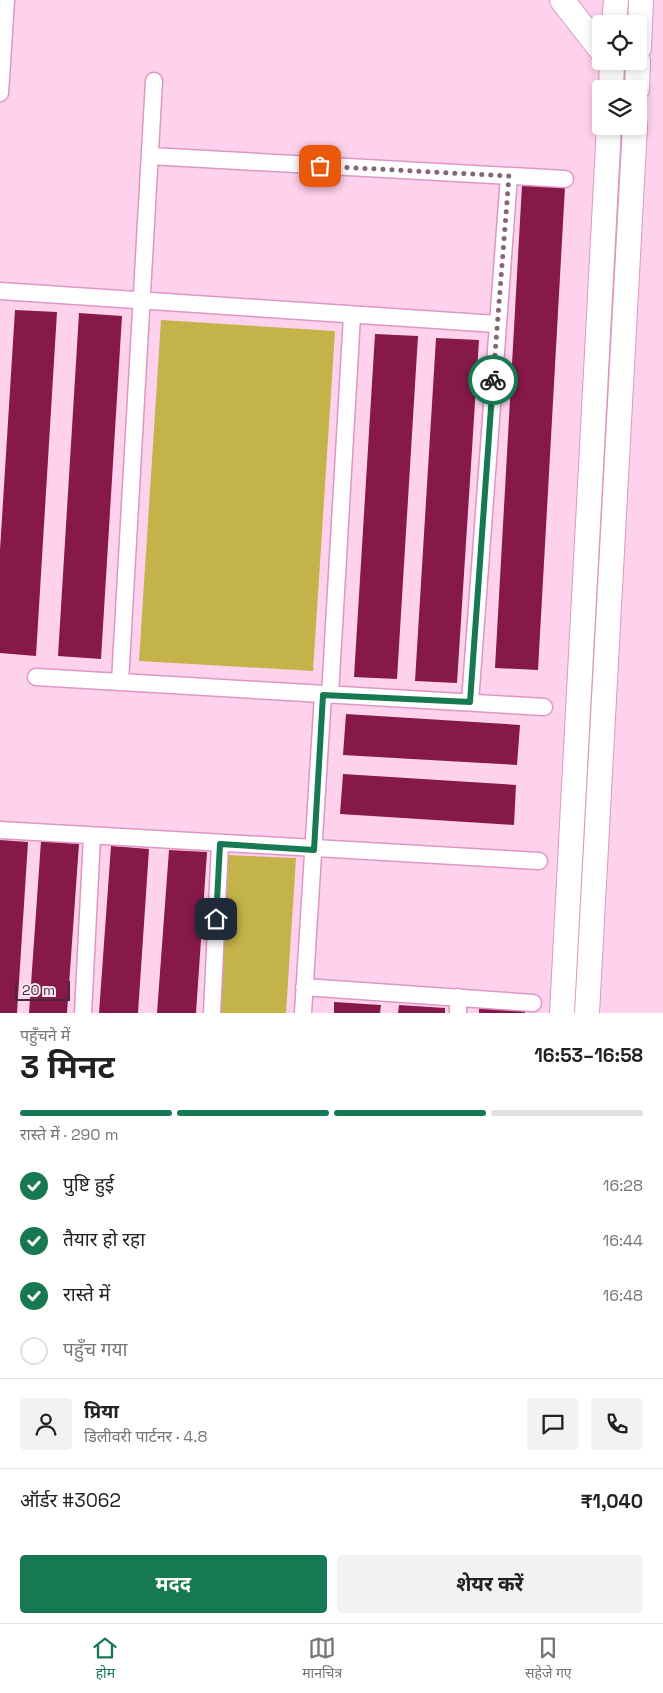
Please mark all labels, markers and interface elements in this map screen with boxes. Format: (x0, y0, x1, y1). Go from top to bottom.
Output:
map controls (592, 15, 647, 135)
button: locate (592, 15, 647, 70)
button: layers (592, 80, 647, 135)
pin (299, 145, 341, 187)
icon: bag (306, 152, 334, 180)
courier (468, 355, 518, 405)
icon: bike (479, 366, 507, 394)
pin (195, 898, 237, 940)
icon: home (202, 905, 230, 933)
scale bar (15, 978, 70, 1001)
text: 20 m (22, 981, 55, 999)
text: पहुँचने में (20, 1025, 70, 1046)
text: 16:53–16:58 (534, 1043, 643, 1068)
text: 3 मिनट (20, 1047, 115, 1087)
text: रास्ते में · 290 m (20, 1124, 118, 1145)
icon: check (20, 1172, 48, 1200)
text: पुष्टि हुई (63, 1172, 114, 1197)
text: 16:28 (603, 1175, 643, 1196)
icon: check (20, 1227, 48, 1255)
text: तैयार हो रहा (63, 1227, 145, 1252)
text: 16:44 (602, 1230, 643, 1251)
icon: check (20, 1282, 48, 1310)
text: रास्ते में (63, 1282, 110, 1307)
text: 16:48 (603, 1285, 643, 1306)
text: पहुँच गया (63, 1337, 127, 1362)
button: person (20, 1398, 72, 1450)
button: chat (527, 1398, 579, 1450)
button: phone (591, 1398, 643, 1450)
text: प्रिया (84, 1399, 119, 1424)
text: डिलीवरी पार्टनर · 4.8 (84, 1426, 207, 1447)
text: ऑर्डर #3062 (20, 1488, 121, 1513)
text: ₹1,040 (581, 1489, 643, 1514)
button: मदद (20, 1555, 327, 1613)
button: शेयर करें (337, 1555, 643, 1613)
tab: होम (91, 1634, 119, 1684)
tab: मानचित्र (302, 1634, 342, 1684)
tab: सहेजे गए (525, 1634, 572, 1684)

